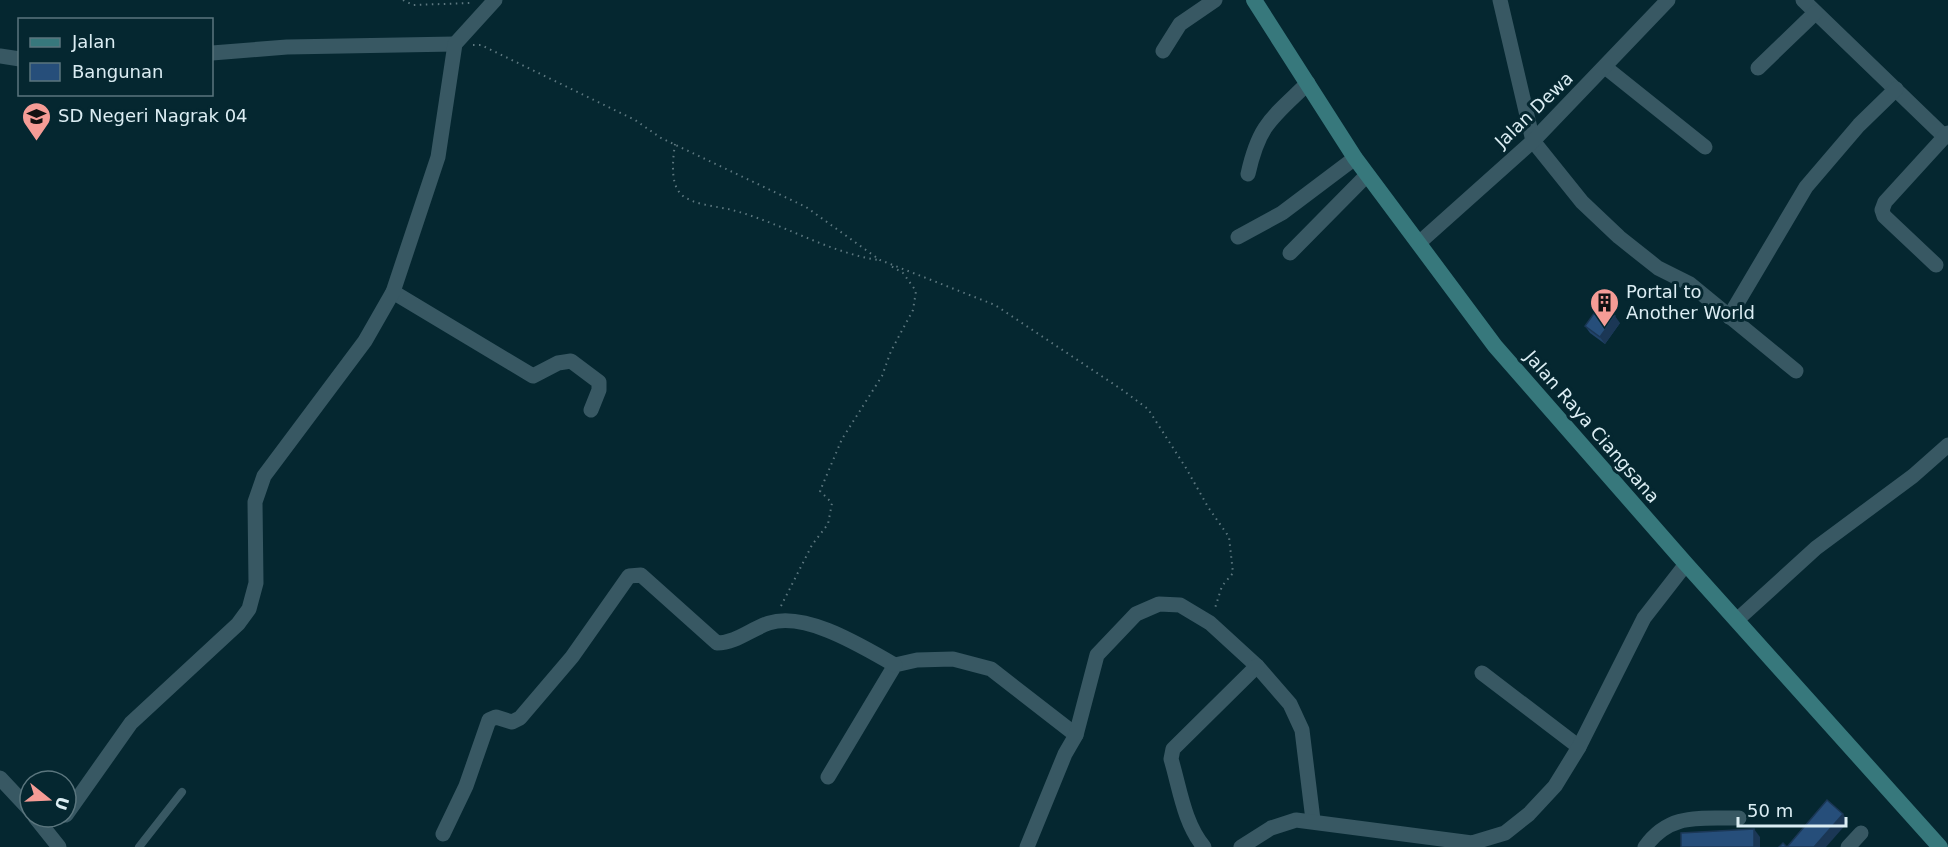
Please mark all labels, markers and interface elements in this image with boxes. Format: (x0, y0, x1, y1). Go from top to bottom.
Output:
legend (18, 18, 213, 96)
text: Jalan (71, 31, 116, 52)
text: Bangunan (72, 61, 163, 82)
street label: Jalan Dewa (1490, 67, 1577, 153)
school or university icon: SD Negeri Nagrak 04 (21, 100, 53, 142)
place label: SD Negeri Nagrak 04 (58, 105, 248, 126)
place label: Portal to Another World (1626, 281, 1755, 323)
building icon: Portal to Another World (1589, 286, 1621, 328)
street label: Jalan Raya Ciangsana (1520, 346, 1664, 507)
north arrow (18, 769, 78, 829)
scale bar (1738, 790, 1846, 828)
text: U (51, 794, 73, 813)
text: 50 m (1747, 800, 1793, 821)

